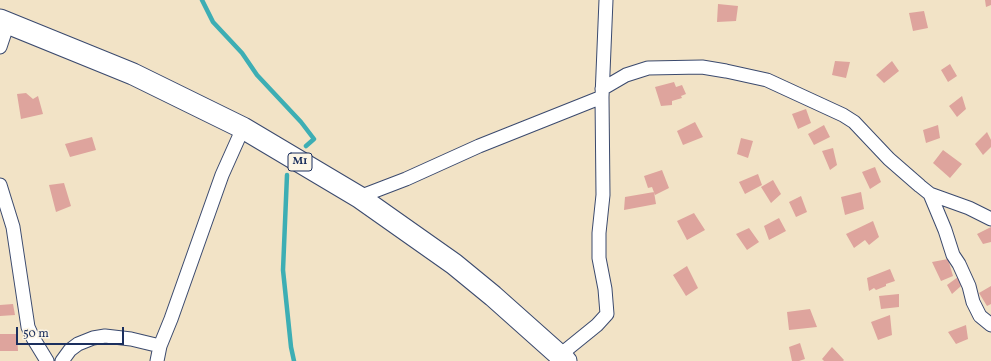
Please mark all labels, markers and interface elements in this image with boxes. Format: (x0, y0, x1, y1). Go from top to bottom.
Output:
road number: M1 (288, 153, 312, 171)
scale bar (18, 319, 126, 345)
text: 50 m (23, 326, 49, 342)

